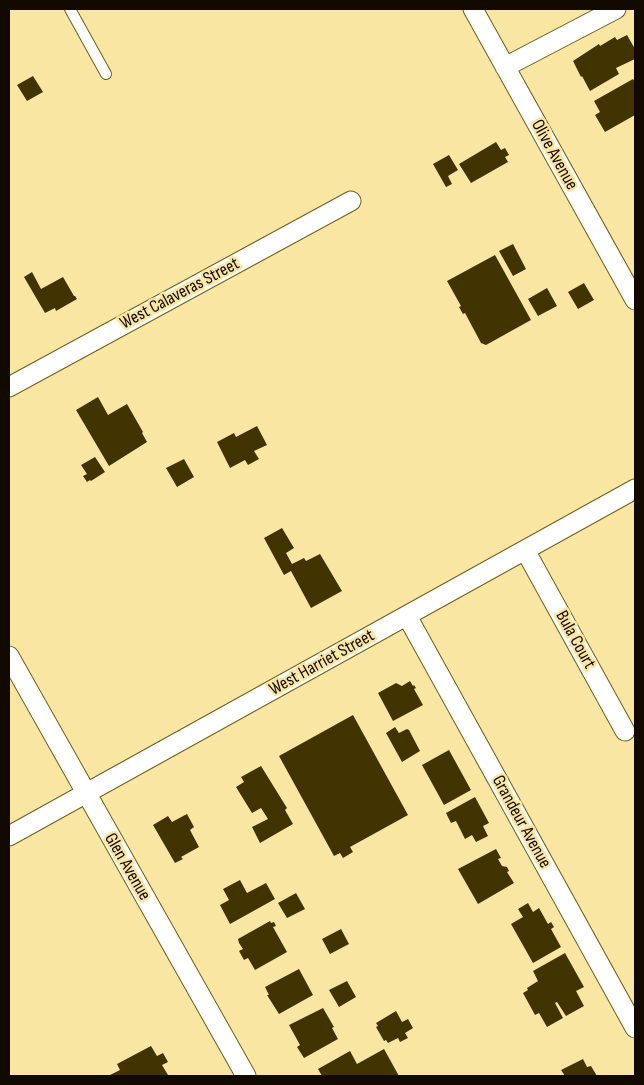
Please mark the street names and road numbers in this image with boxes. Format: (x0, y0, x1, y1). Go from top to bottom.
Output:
street label: Olive Avenue (526, 116, 582, 194)
street label: West Calaveras Street (117, 253, 243, 335)
street label: Bula Court (550, 607, 600, 673)
street label: West Harriet Street (266, 625, 378, 701)
street label: Grandeur Avenue (487, 772, 555, 872)
street label: Glen Avenue (99, 829, 155, 905)

